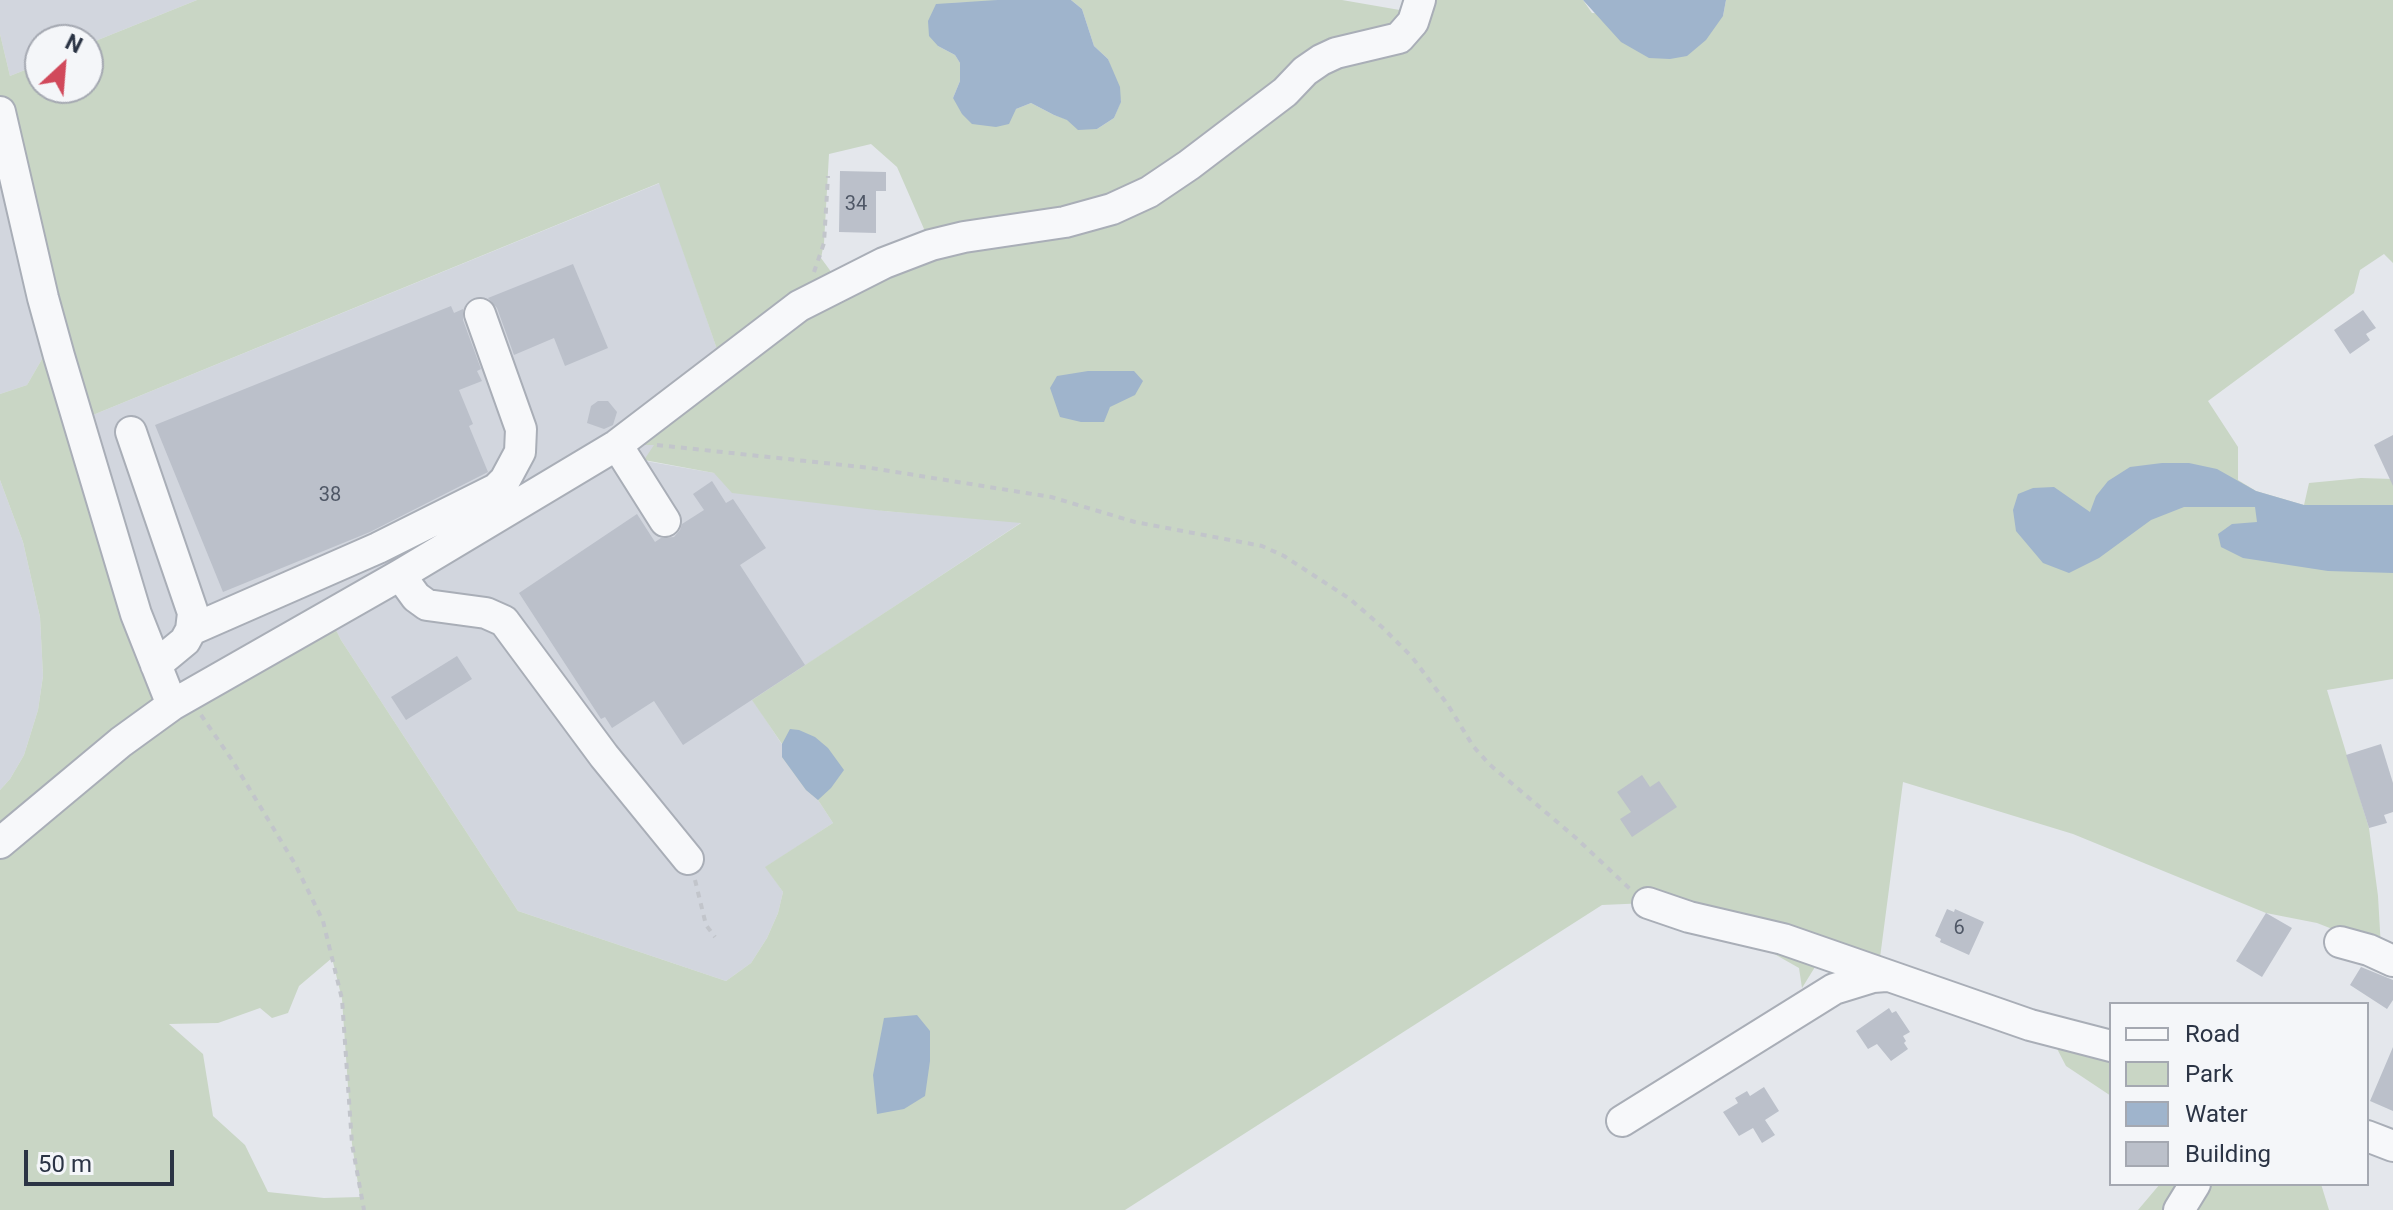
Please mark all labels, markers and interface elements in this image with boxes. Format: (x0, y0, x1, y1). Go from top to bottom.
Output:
north arrow (24, 24, 104, 104)
text: N (61, 29, 86, 58)
house number: 34 (845, 193, 867, 217)
house number: 38 (319, 484, 341, 508)
house number: 6 (1953, 917, 1965, 941)
legend (2109, 1002, 2369, 1186)
text: Road (2185, 1020, 2240, 1048)
text: Park (2185, 1060, 2233, 1088)
text: Water (2185, 1100, 2248, 1128)
scale bar (28, 1134, 178, 1184)
text: Building (2185, 1140, 2271, 1168)
text: 50 m (38, 1150, 92, 1178)

